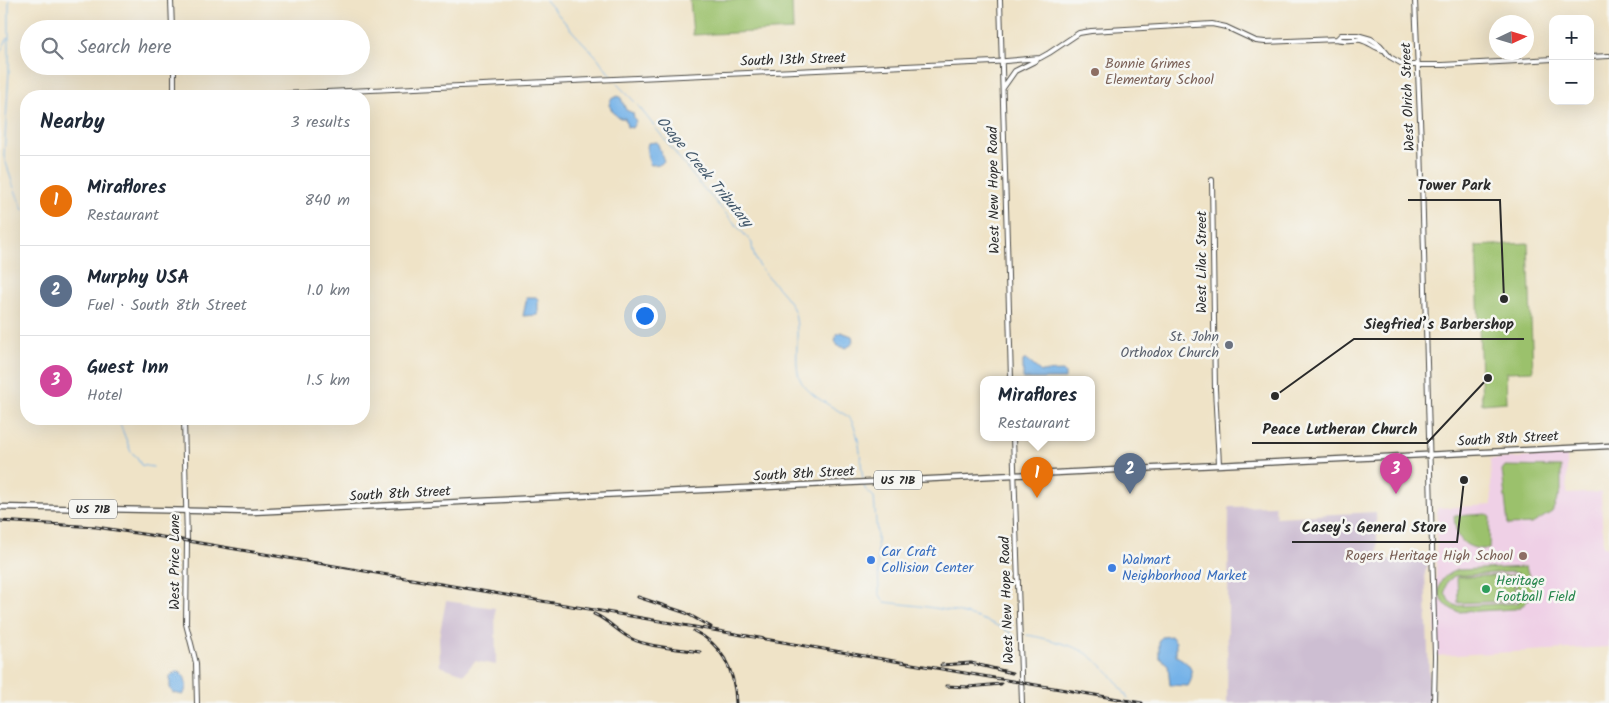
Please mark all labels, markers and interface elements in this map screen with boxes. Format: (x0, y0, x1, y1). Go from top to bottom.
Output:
north arrow (1489, 15, 1534, 60)
map controls (1549, 15, 1594, 105)
button: + (1549, 15, 1594, 60)
search box (20, 20, 370, 75)
text: Search here (78, 33, 172, 63)
icon: search (38, 34, 66, 62)
street label: West Olrich Street (1395, 42, 1421, 152)
street label: South 13th Street (740, 47, 847, 73)
place label: Bonnie Grimes Elementary School (1105, 53, 1214, 91)
button: − (1549, 60, 1594, 105)
marker: Bonnie Grimes Elementary School (1089, 66, 1101, 78)
text: Nearby (40, 106, 105, 139)
text: 3 results (291, 110, 350, 135)
water label: Osage Creek Tributary (650, 111, 759, 235)
street label: West New Hope Road (982, 125, 1006, 254)
callout: Tower Park (1408, 170, 1500, 200)
text: Miraflores (87, 173, 166, 203)
text: Tower Park (1418, 174, 1491, 198)
text: 1 (54, 188, 58, 213)
text: 840 m (304, 188, 350, 213)
text: Restaurant (87, 203, 159, 228)
street label: West Lilac Street (1191, 210, 1213, 313)
text: Murphy USA (87, 263, 189, 293)
text: 2 (51, 278, 61, 303)
text: 1.0 km (307, 278, 350, 303)
text: Fuel · South 8th Street (87, 293, 247, 318)
your location (632, 303, 658, 329)
callout: Siegfried’s Barbershop (1354, 309, 1524, 339)
text: Siegfried’s Barbershop (1364, 313, 1514, 337)
place label: St. John Orthodox Church (1121, 326, 1219, 364)
marker: St. John Orthodox Church (1223, 339, 1235, 351)
text: Guest Inn (87, 353, 169, 383)
text: 3 (52, 368, 60, 393)
text: 1.5 km (306, 368, 350, 393)
popup (980, 376, 1095, 441)
text: Miraflores (998, 381, 1077, 411)
text: Hotel (87, 383, 122, 408)
text: Restaurant (998, 411, 1070, 436)
callout: Peace Lutheran Church (1252, 413, 1427, 443)
text: Peace Lutheran Church (1262, 418, 1418, 442)
street label: South 8th Street (1457, 425, 1560, 453)
pin: 2 (1114, 453, 1146, 494)
pin: 3 (1380, 453, 1412, 494)
pin: 1 (1021, 457, 1053, 498)
street label: South 8th Street (753, 460, 856, 488)
road number: US 71B (874, 470, 922, 490)
street label: South 8th Street (349, 480, 452, 508)
road number: US 71B (69, 499, 117, 518)
callout: Casey's General Store (1292, 512, 1457, 542)
street label: West Price Lane (164, 513, 186, 610)
text: Casey's General Store (1302, 516, 1447, 540)
street label: West New Hope Road (994, 535, 1020, 664)
place label: Car Craft Collision Center (881, 541, 974, 579)
place label: Rogers Heritage High School (1345, 545, 1514, 567)
place label: Walmart Neighborhood Market (1122, 549, 1247, 587)
marker: Rogers Heritage High School (1517, 550, 1529, 562)
marker: Car Craft Collision Center (865, 554, 877, 566)
marker: Walmart Neighborhood Market (1106, 562, 1118, 574)
place label: Heritage Football Field (1496, 570, 1576, 608)
marker: Heritage Football Field (1480, 583, 1492, 595)

